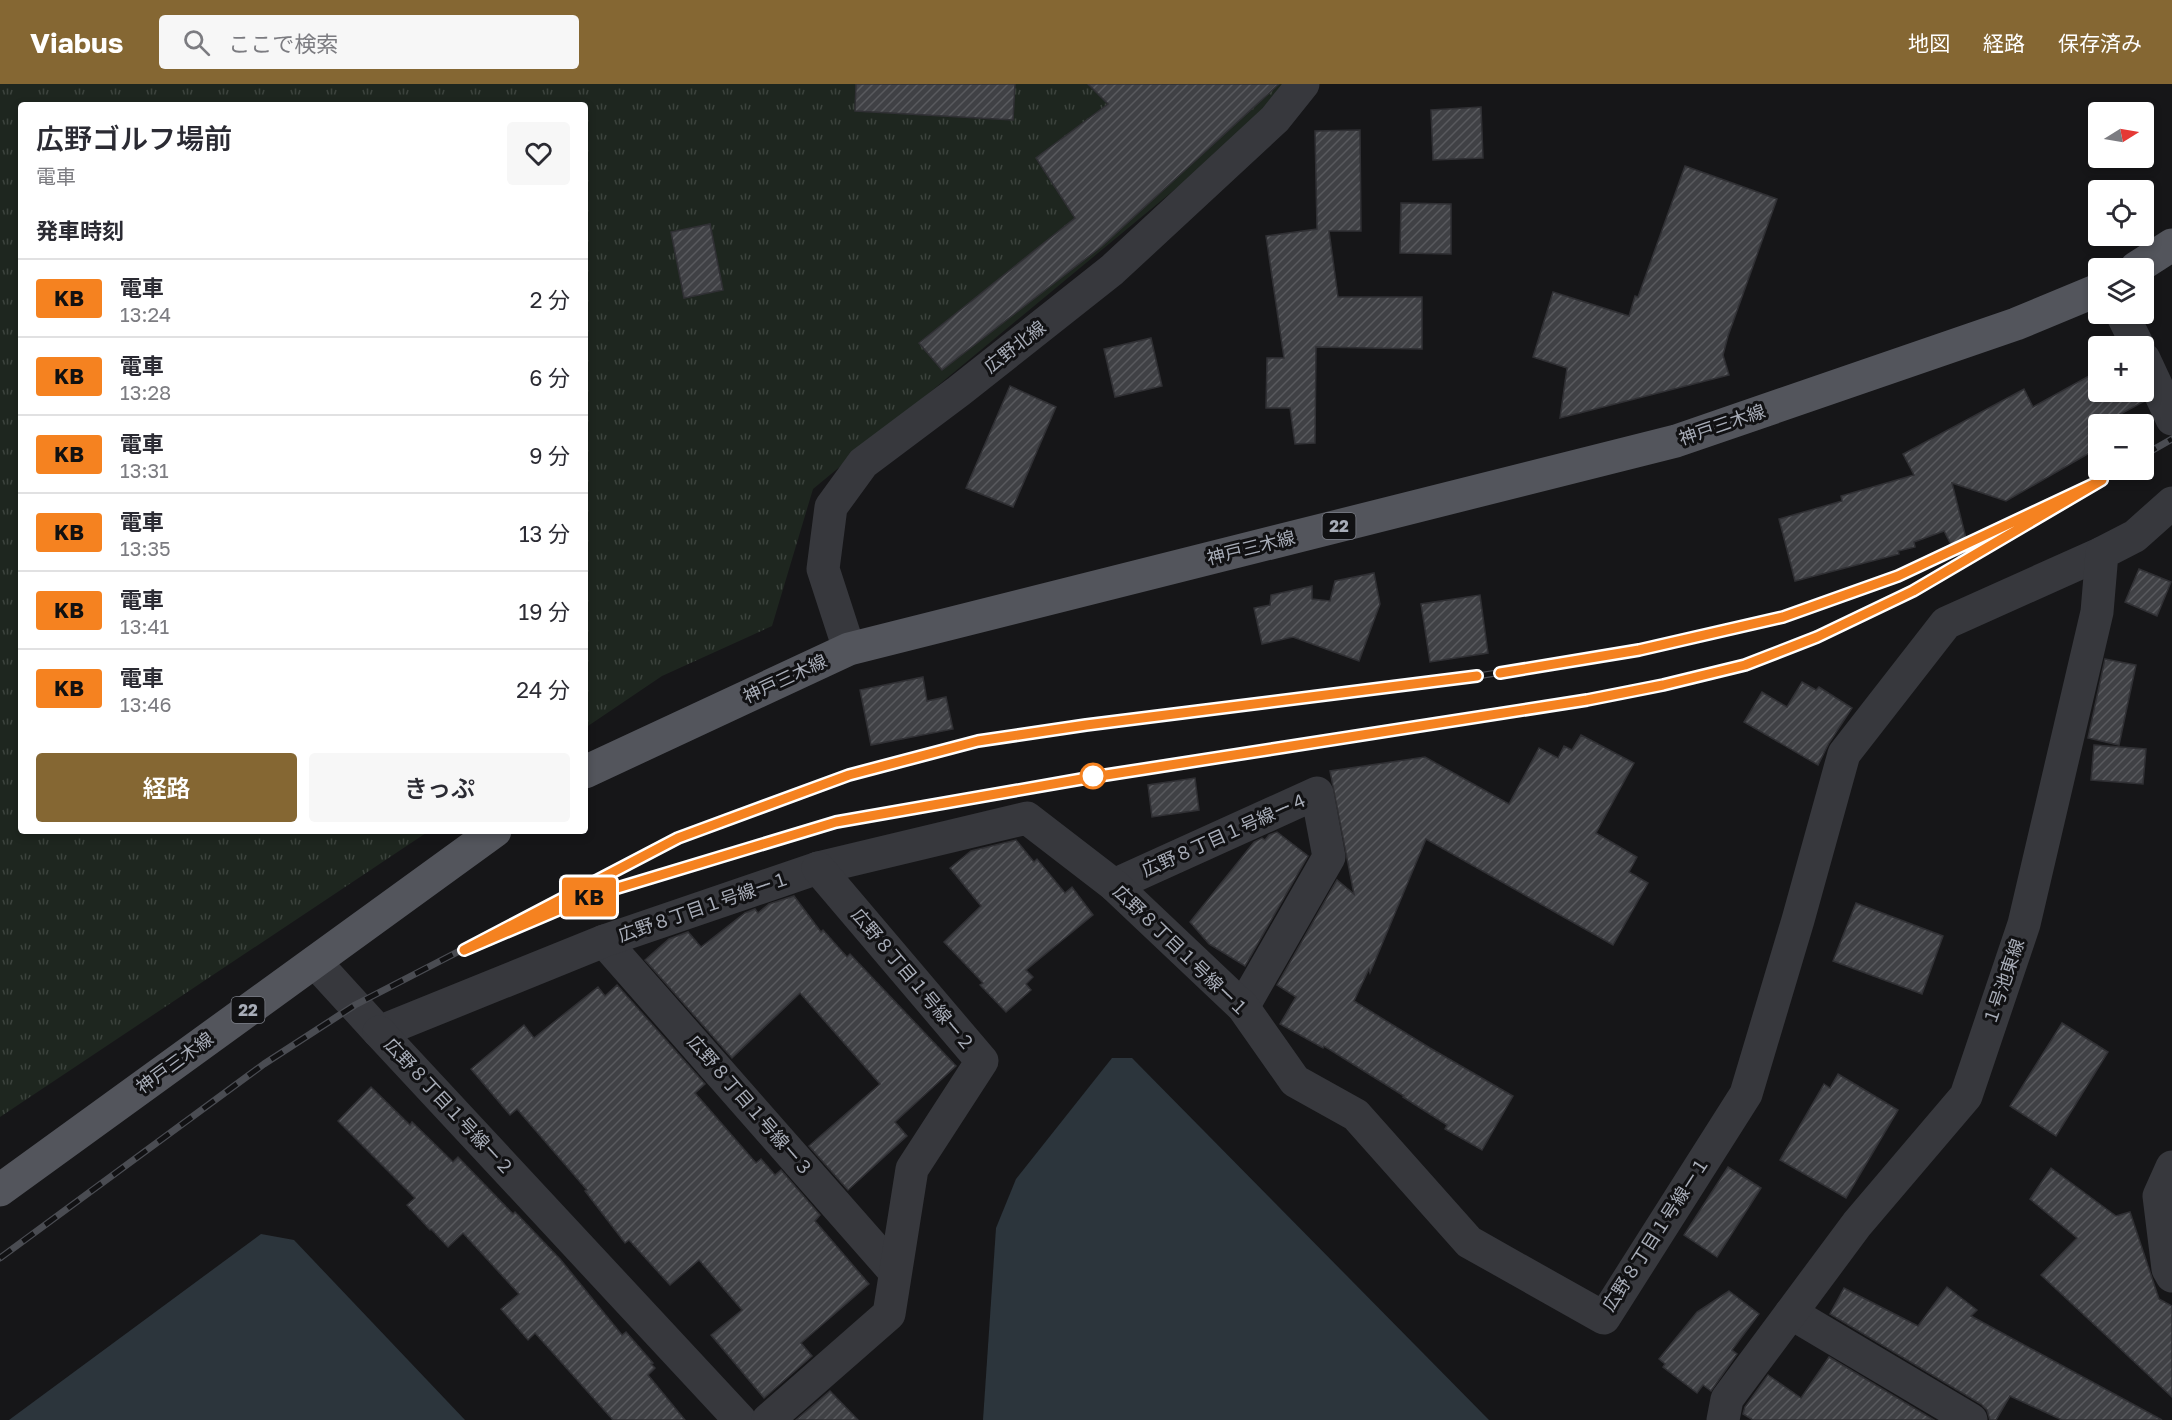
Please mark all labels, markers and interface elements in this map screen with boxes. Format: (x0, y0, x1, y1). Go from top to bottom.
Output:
search box (159, 15, 579, 69)
text: Viabus (30, 26, 123, 59)
icon: search (180, 26, 213, 59)
text: ここで検索 (228, 30, 338, 57)
text: 地図 (1908, 30, 1950, 56)
text: 経路 (1983, 30, 2025, 56)
text: 保存済み (2058, 30, 2142, 56)
north arrow (2088, 102, 2154, 168)
map controls (2088, 102, 2154, 480)
text: 広野ゴルフ場前 (36, 122, 232, 155)
button: heart (507, 122, 570, 185)
text: 電車 (36, 164, 76, 188)
button: locate (2088, 180, 2154, 246)
text: 発車時刻 (36, 217, 124, 244)
button: layers (2088, 258, 2154, 324)
text: 電車 (120, 274, 164, 301)
text: KB (54, 285, 84, 311)
text: 2 分 (530, 286, 570, 313)
text: 13:24 (120, 302, 171, 326)
street label: 広野北線 (979, 315, 1050, 377)
button: + (2088, 336, 2154, 402)
text: 電車 (120, 352, 164, 379)
text: KB (54, 363, 84, 389)
text: 6 分 (529, 364, 570, 391)
text: 13:28 (120, 380, 171, 404)
street label: 神戸三木線 (1676, 399, 1768, 449)
button: − (2088, 414, 2154, 480)
text: 電車 (120, 430, 164, 457)
text: KB (54, 441, 84, 467)
text: 9 分 (529, 442, 570, 469)
text: 13:31 (120, 458, 169, 482)
text: 電車 (120, 508, 164, 535)
road number: 22 (1322, 513, 1356, 539)
text: KB (54, 519, 84, 545)
text: 13 分 (519, 520, 570, 547)
street label: 神戸三木線 (1204, 525, 1297, 569)
text: 13:35 (120, 536, 171, 560)
text: 電車 (120, 586, 164, 613)
text: KB (54, 597, 84, 623)
text: 19 分 (519, 598, 570, 625)
text: 13:41 (120, 614, 169, 638)
street label: 神戸三木線 (739, 649, 830, 707)
text: 電車 (120, 664, 164, 691)
text: KB (54, 675, 84, 701)
text: 24 分 (516, 676, 570, 703)
text: 13:46 (120, 692, 172, 716)
button: 経路 (36, 753, 297, 822)
button: きっぷ (309, 753, 570, 822)
unlabelled marker (1080, 763, 1106, 789)
street label: 広野８丁目１号線ー４ (1138, 787, 1311, 881)
street label: 広野８丁目１号線ー１ (615, 866, 792, 946)
line badge: KB (562, 878, 616, 916)
street label: 広野８丁目１号線ー１ (1109, 880, 1254, 1021)
text: KB (574, 884, 604, 910)
street label: 広野８丁目１号線ー２ (847, 903, 980, 1055)
street label: １号池東線 (1978, 936, 2028, 1028)
road number: 22 (232, 997, 264, 1023)
street label: 神戸三木線 (132, 1027, 217, 1098)
street label: 広野８丁目１号線ー３ (683, 1030, 818, 1180)
street label: 広野８丁目１号線ー２ (380, 1033, 519, 1180)
street label: 広野８丁目１号線ー１ (1597, 1152, 1713, 1315)

